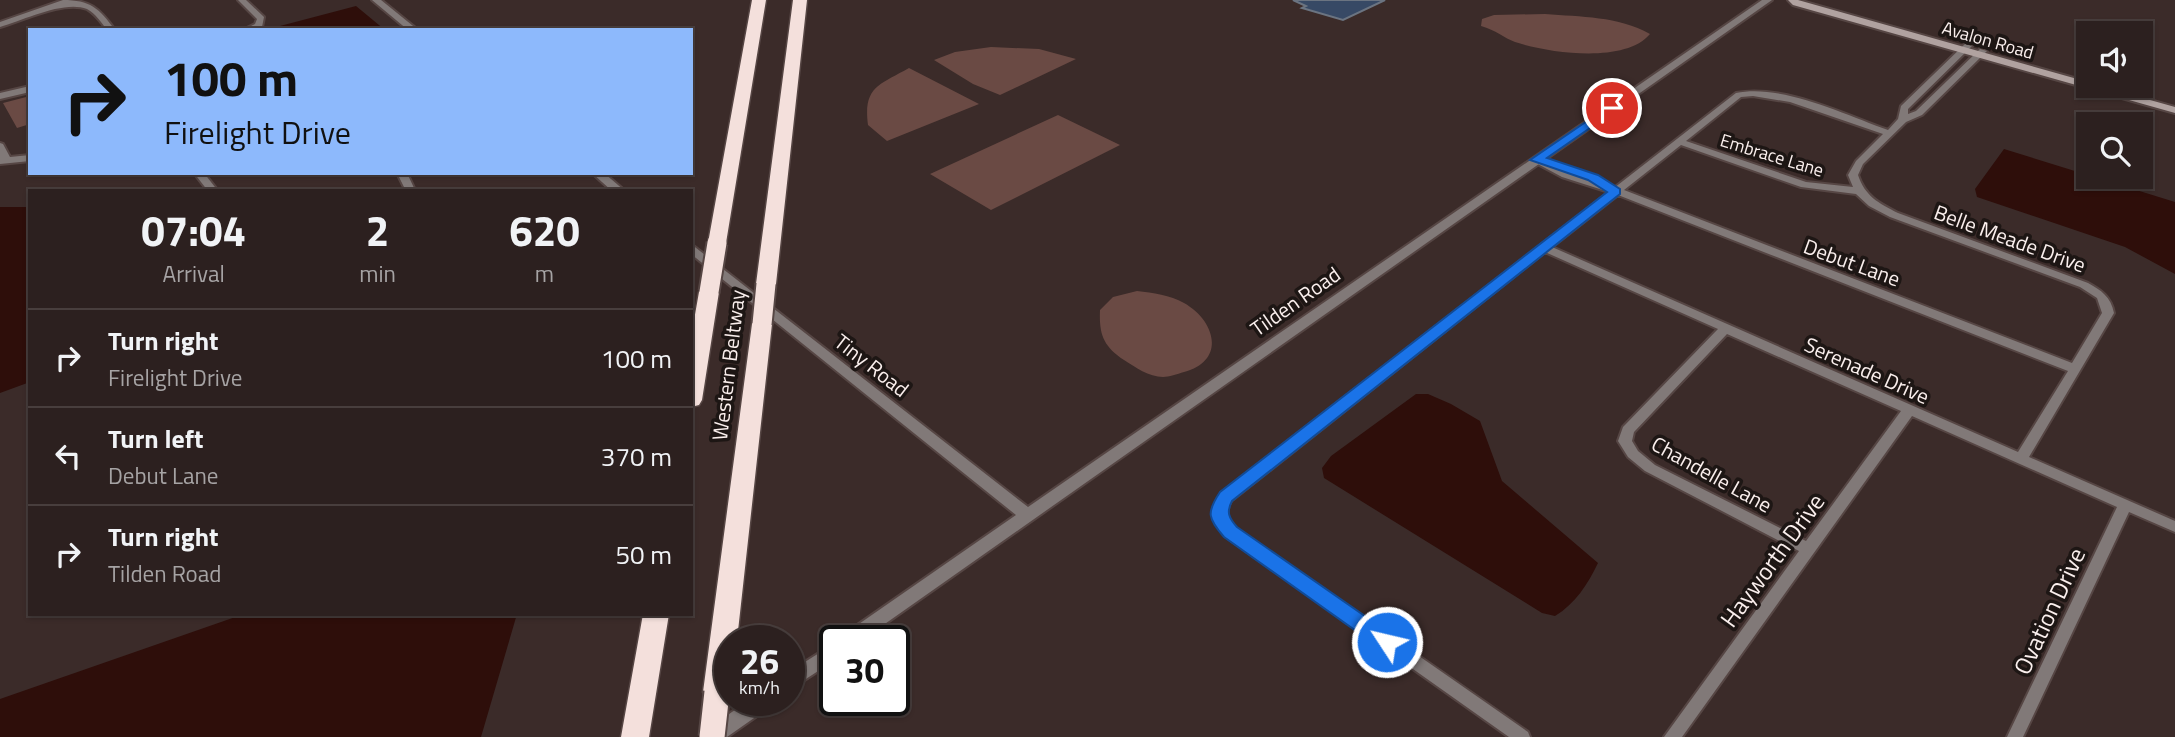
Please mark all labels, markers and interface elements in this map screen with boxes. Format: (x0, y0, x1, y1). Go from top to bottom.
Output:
street label: Avalon Road (1939, 14, 2037, 66)
map controls (2076, 21, 2153, 189)
button: sound (2076, 21, 2153, 98)
text: 100 m (164, 40, 298, 115)
icon: right (49, 56, 140, 147)
pin (1582, 78, 1642, 138)
icon: arrive (1593, 89, 1631, 127)
text: Firelight Drive (164, 108, 351, 156)
button: search (2076, 112, 2153, 189)
street label: Embrace Lane (1717, 126, 1827, 184)
street label: Belle Meade Drive (1930, 196, 2090, 280)
text: 07:04 (141, 198, 246, 262)
text: 2 (366, 198, 389, 262)
text: 620 (509, 198, 580, 262)
street label: Debut Lane (1799, 230, 1905, 294)
text: Arrival (162, 256, 225, 291)
text: min (359, 256, 396, 291)
text: m (535, 256, 554, 291)
street label: Tilden Road (1243, 258, 1347, 344)
street label: Western Beltway (703, 288, 753, 442)
text: Turn right (108, 321, 219, 360)
street label: Tiny Road (828, 326, 916, 404)
street label: Serenade Drive (1799, 328, 1935, 412)
icon: right (49, 339, 87, 377)
text: 100 m (601, 339, 672, 378)
text: Firelight Drive (108, 360, 242, 395)
text: Turn left (108, 419, 203, 458)
street label: Chandelle Lane (1646, 428, 1778, 520)
icon: left (49, 437, 87, 475)
text: 370 m (601, 437, 672, 476)
text: Debut Lane (108, 458, 218, 493)
street label: Hayworth Drive (1711, 486, 1833, 634)
text: Turn right (108, 517, 219, 556)
icon: right (49, 535, 87, 573)
text: 50 m (615, 535, 672, 574)
street label: Ovation Drive (2004, 542, 2094, 680)
text: Tilden Road (108, 556, 221, 591)
position arrow (1350, 605, 1424, 679)
speed limit sign: 30 (819, 625, 910, 716)
text: 26 (740, 634, 779, 688)
text: km/h (739, 674, 780, 701)

